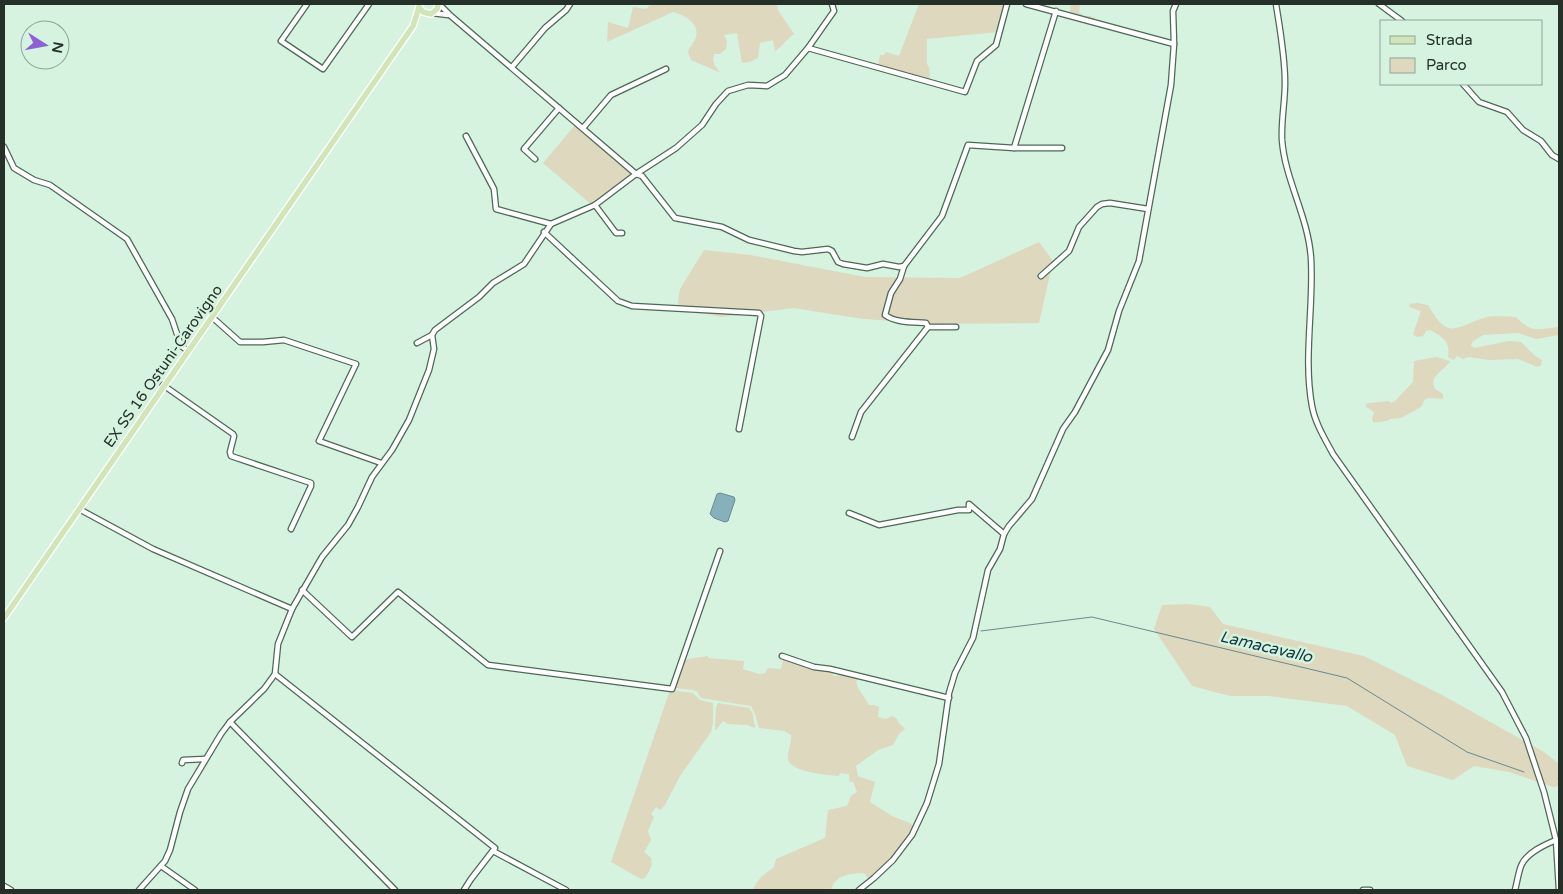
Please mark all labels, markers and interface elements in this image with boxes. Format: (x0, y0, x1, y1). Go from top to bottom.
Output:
north arrow (20, 20, 70, 70)
legend (1380, 20, 1543, 85)
text: Strada (1426, 31, 1473, 49)
text: N (48, 40, 67, 55)
text: Parco (1426, 56, 1467, 74)
street label: EX SS 16 Ostuni-Carovigno (100, 281, 226, 451)
water label: Lamacavallo (1218, 627, 1315, 668)

